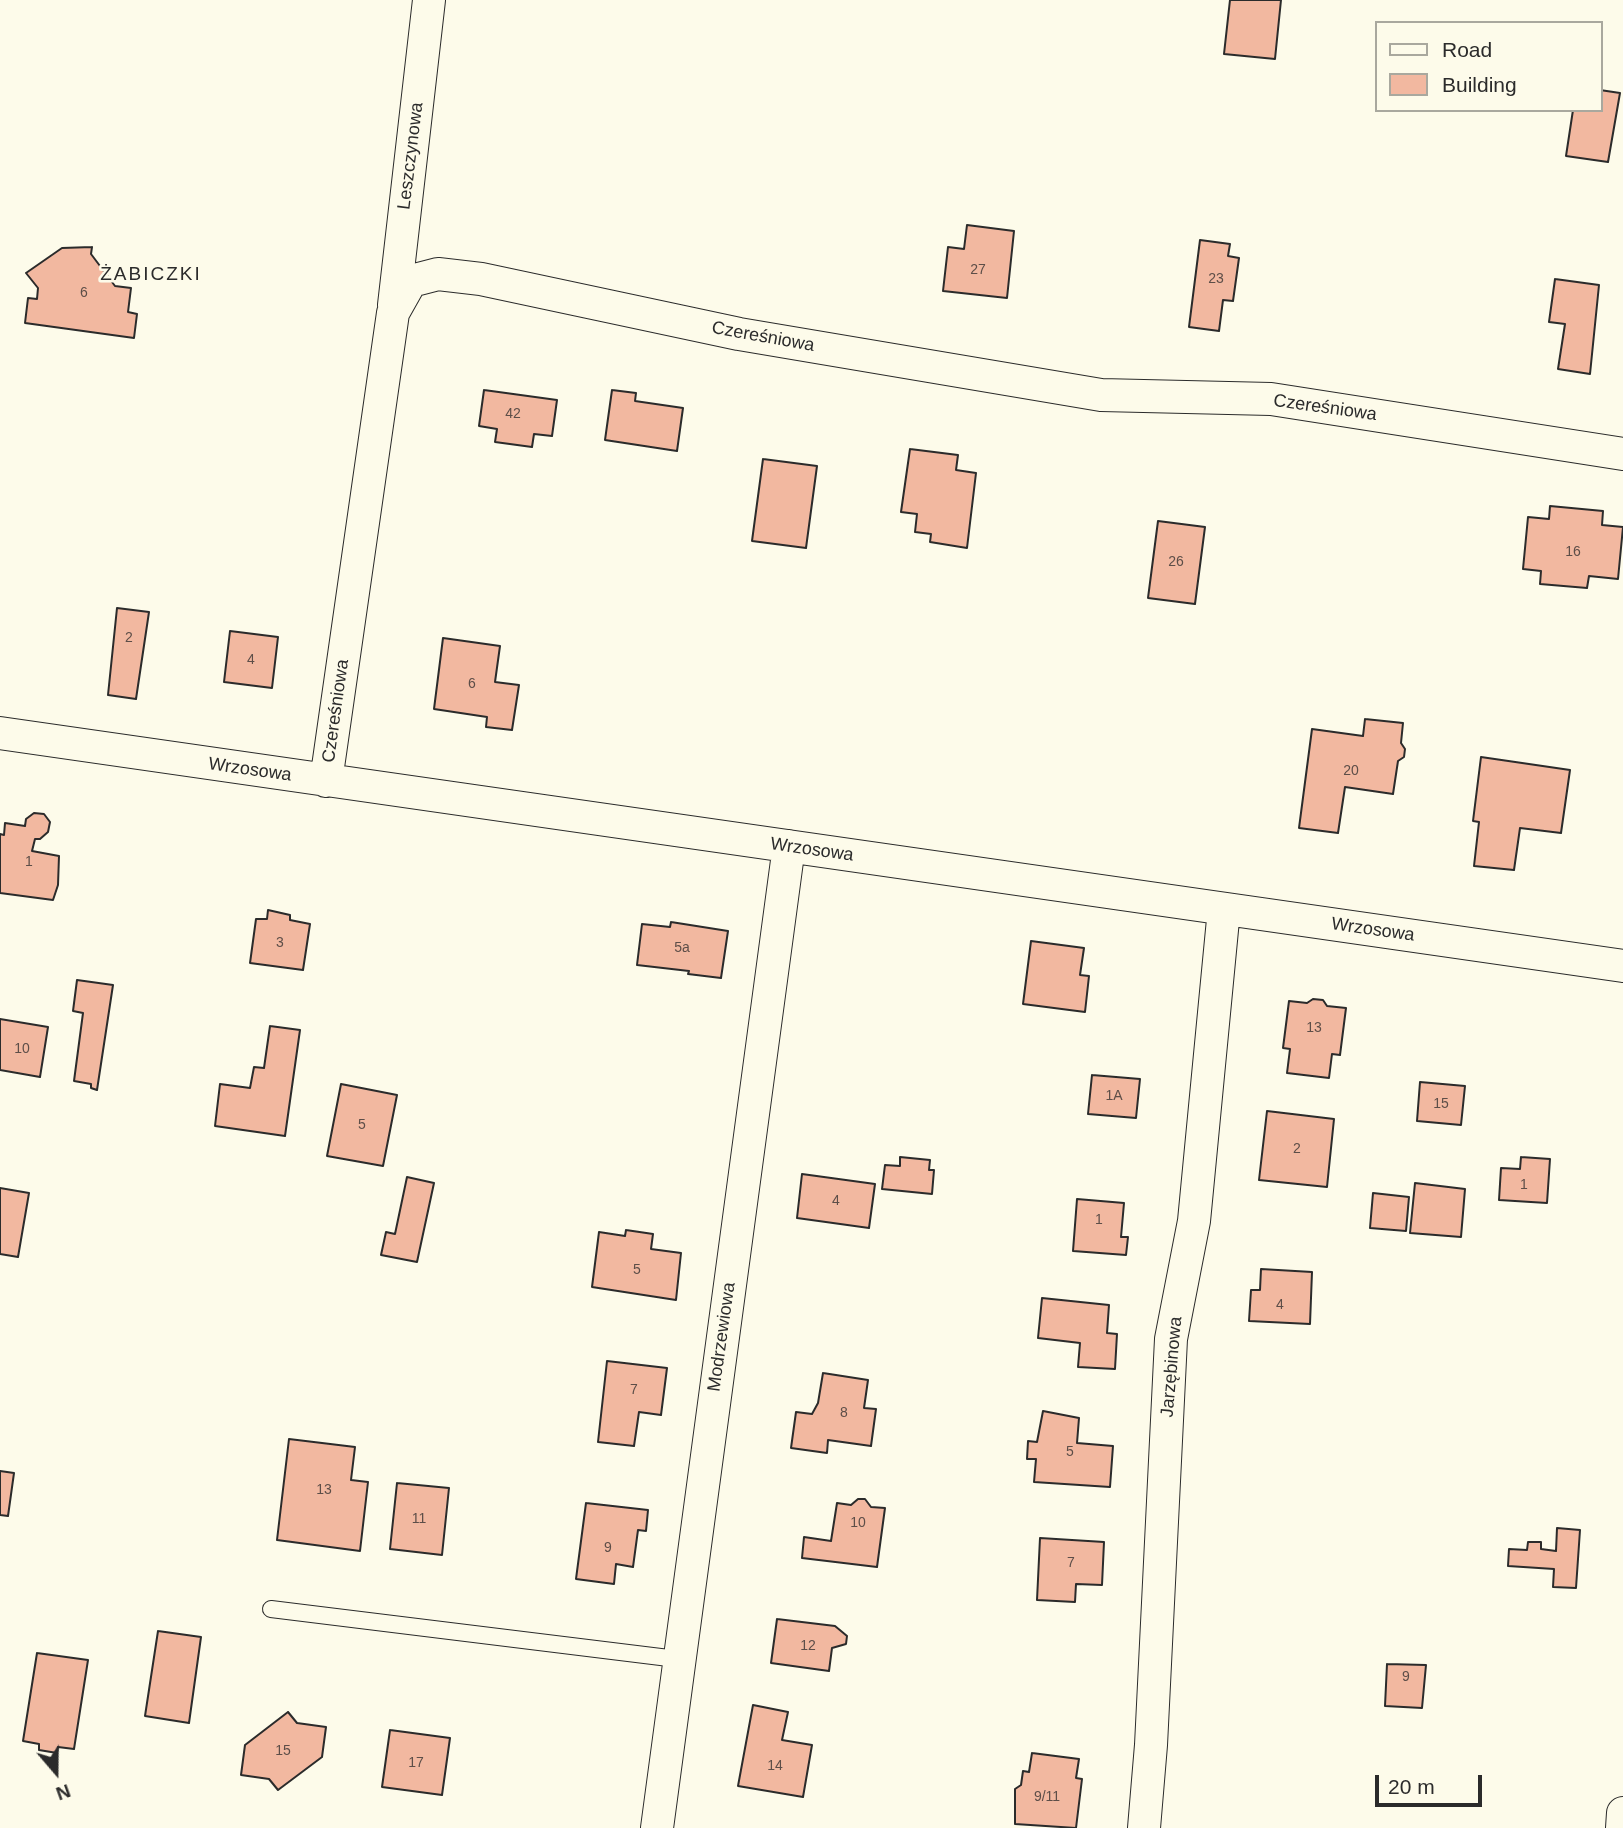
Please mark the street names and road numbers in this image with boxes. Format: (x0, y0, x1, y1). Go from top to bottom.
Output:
street label: Leszczynowa (394, 101, 428, 211)
street label: Czereśniowa (710, 317, 816, 357)
street label: Czereśniowa (1272, 390, 1378, 426)
street label: Czereśniowa (318, 658, 354, 764)
street label: Wrzosowa (207, 753, 293, 787)
street label: Wrzosowa (769, 833, 855, 867)
street label: Wrzosowa (1330, 913, 1416, 947)
street label: Modrzewiowa (704, 1281, 740, 1393)
street label: Jarzębinowa (1157, 1316, 1187, 1418)

